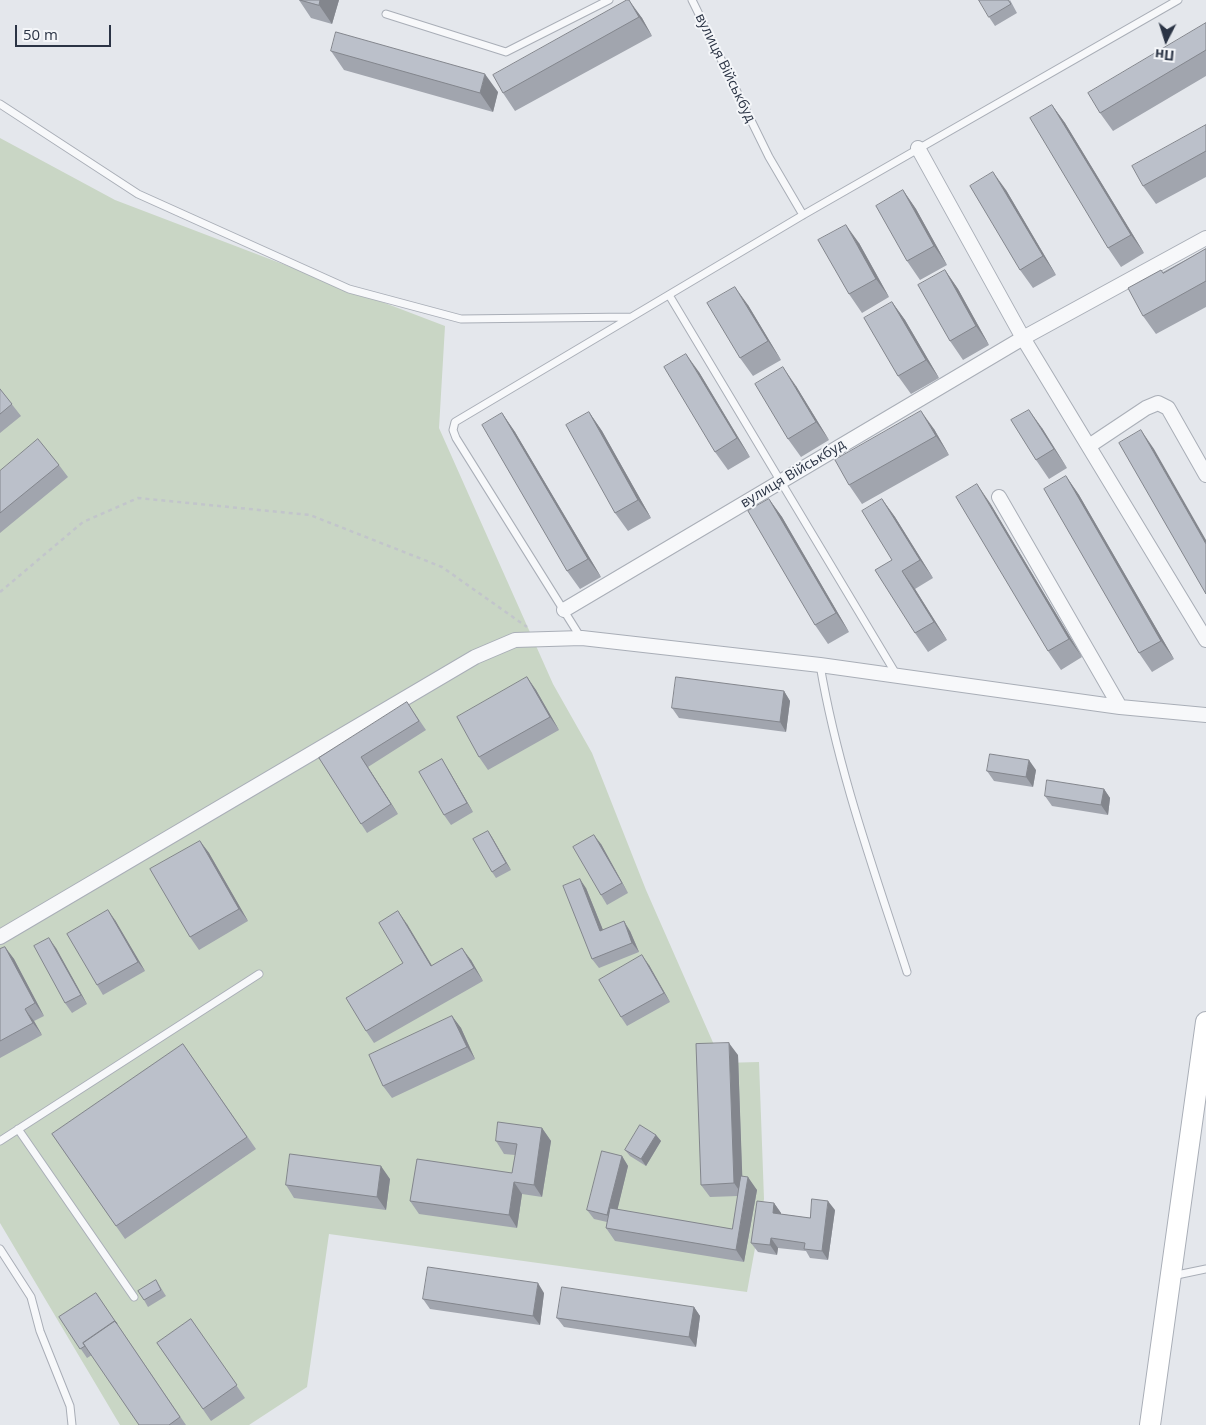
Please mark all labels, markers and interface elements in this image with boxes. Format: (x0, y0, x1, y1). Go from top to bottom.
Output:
street label: вулиця Військбуд (691, 11, 759, 125)
scale bar (18, 15, 114, 47)
north arrow (1141, 15, 1191, 65)
text: 50 m (23, 24, 58, 44)
text: Пн (1154, 45, 1175, 66)
street label: вулиця Військбуд (738, 436, 848, 512)

